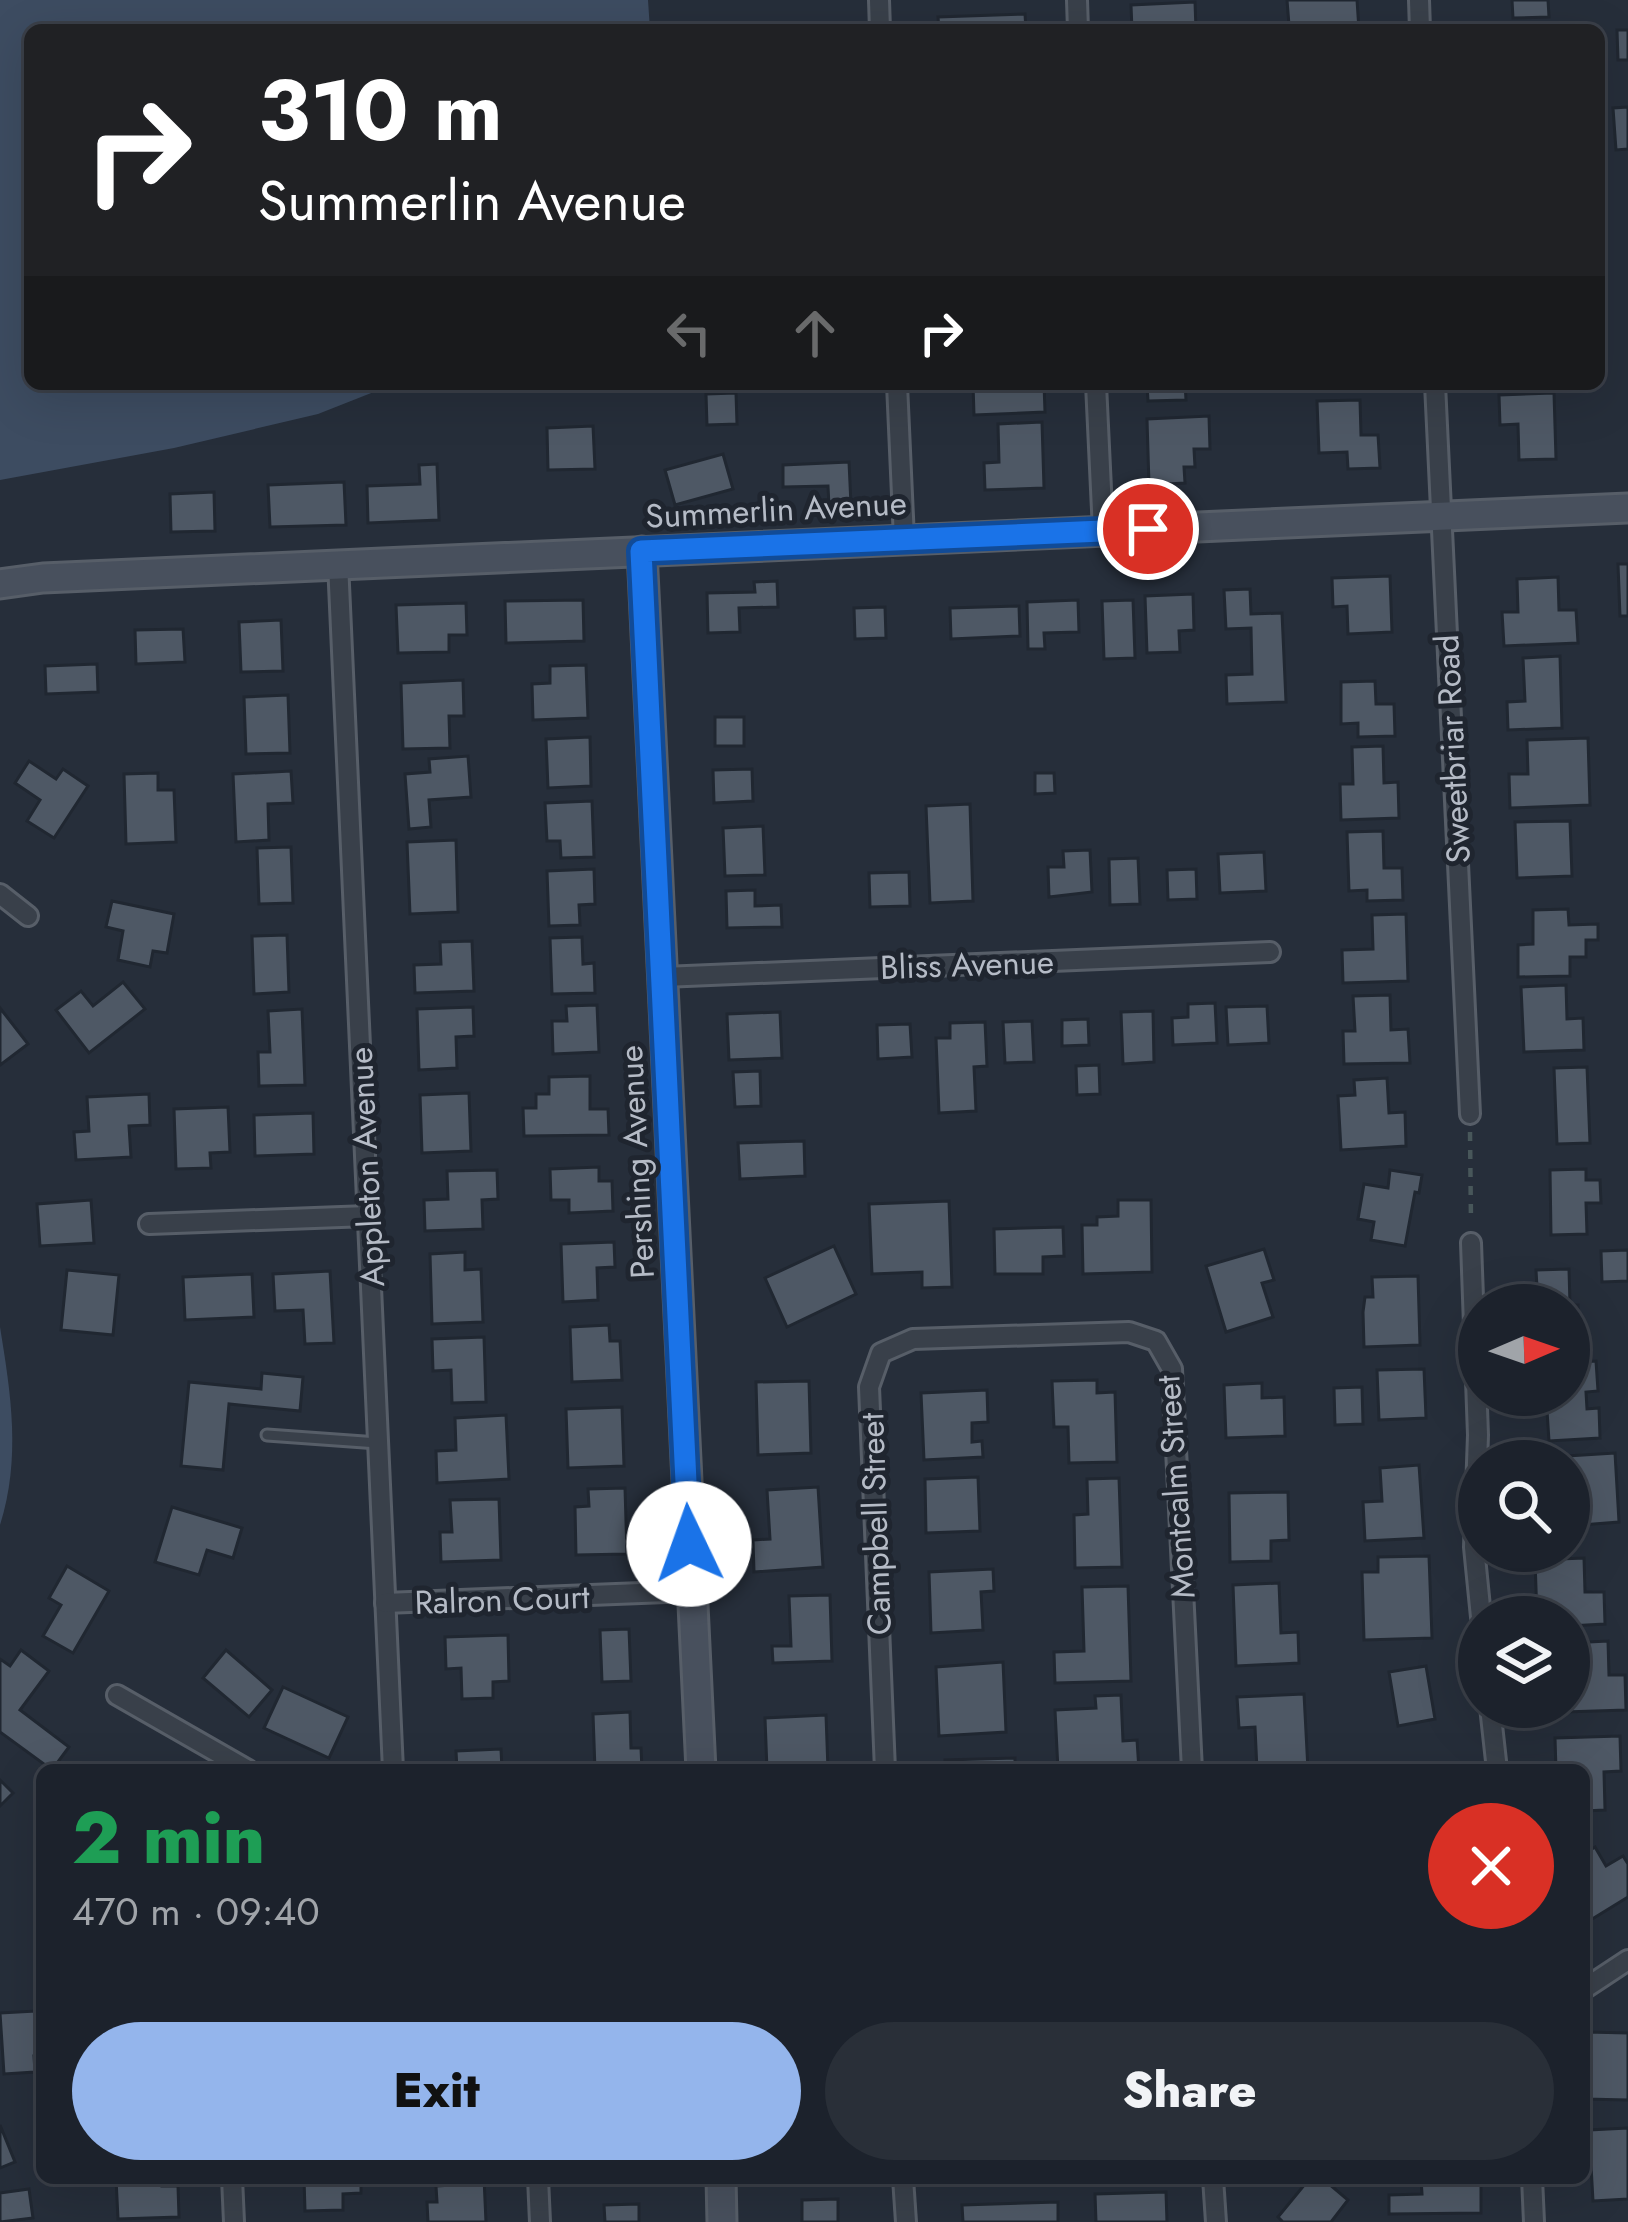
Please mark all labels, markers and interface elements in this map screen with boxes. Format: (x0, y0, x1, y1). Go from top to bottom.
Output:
text: 310 m (258, 50, 503, 172)
icon: right (60, 72, 216, 228)
text: Summerlin Avenue (258, 162, 686, 240)
icon: left (656, 300, 722, 366)
icon: ahead (782, 300, 848, 366)
icon: right (908, 300, 974, 366)
pin (1097, 478, 1199, 580)
street label: Summerlin Avenue (644, 479, 908, 540)
icon: arrive (1115, 496, 1181, 562)
street label: Sweetbriar Road (1423, 633, 1482, 865)
street label: Bliss Avenue (879, 938, 1055, 991)
street label: Pershing Avenue (607, 1044, 666, 1280)
street label: Appleton Avenue (337, 1046, 396, 1288)
north arrow (1458, 1284, 1590, 1416)
map controls (1458, 1284, 1590, 1728)
street label: Montcalm Street (1144, 1374, 1207, 1600)
street label: Campbell Street (848, 1412, 903, 1636)
button: search (1458, 1440, 1590, 1572)
position arrow (626, 1481, 752, 1607)
street label: Ralron Court (414, 1573, 590, 1626)
button: layers (1458, 1596, 1590, 1728)
text: 2 min (72, 1786, 265, 1890)
button: close (1428, 1803, 1554, 1929)
text: 470 m · 09:40 (72, 1883, 320, 1940)
button: Exit (72, 2022, 801, 2160)
button: Share (825, 2022, 1554, 2160)

